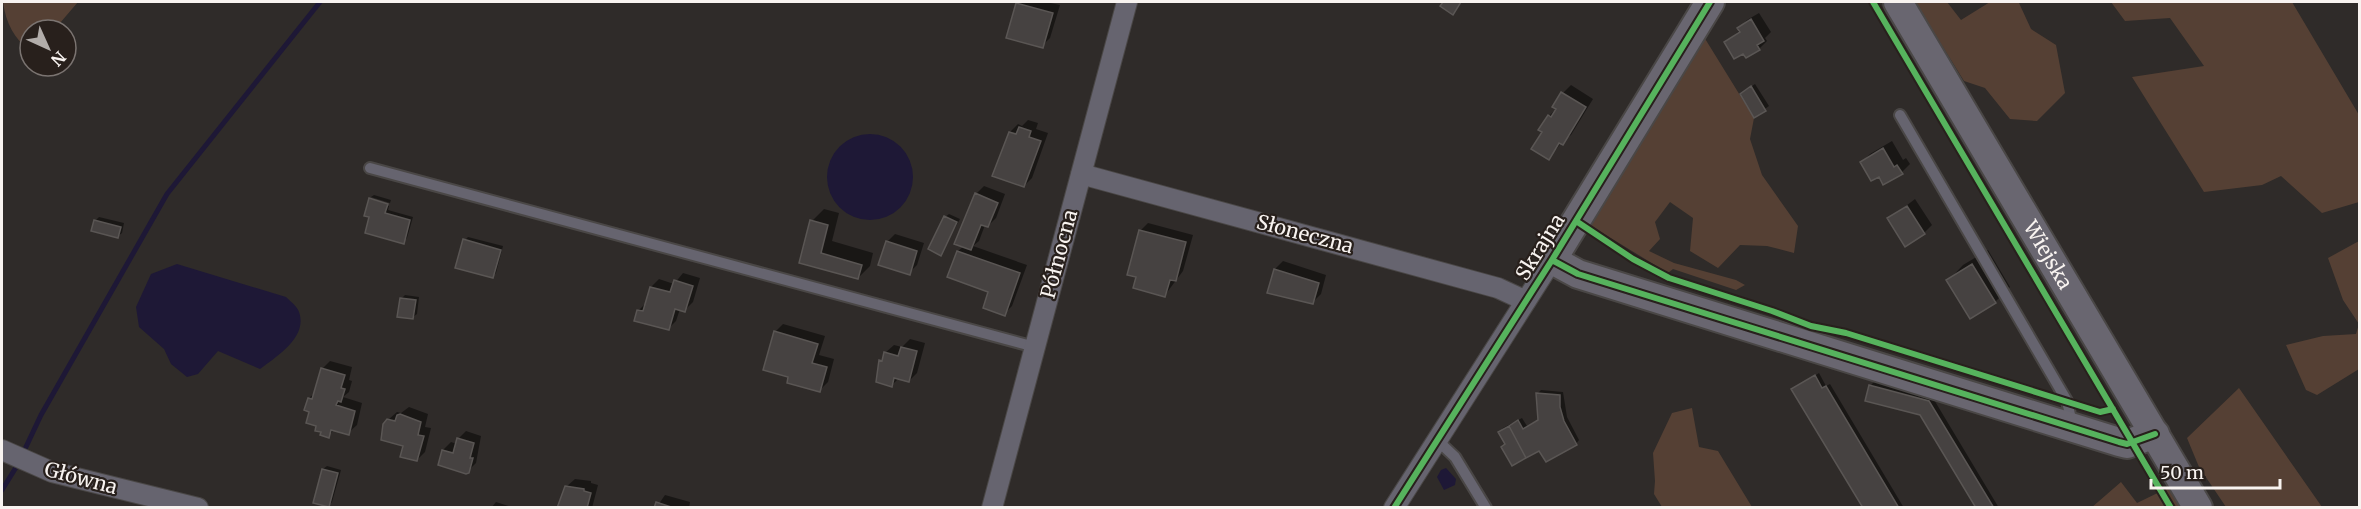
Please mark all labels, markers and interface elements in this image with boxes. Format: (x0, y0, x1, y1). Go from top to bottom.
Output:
north arrow (18, 18, 78, 78)
text: N (47, 47, 70, 70)
street label: Północna (1035, 206, 1082, 301)
street label: Słoneczna (1254, 209, 1357, 259)
street label: Skrajna (1509, 209, 1570, 285)
street label: Wiejska (2018, 215, 2079, 294)
scale bar (2151, 452, 2280, 490)
street label: Główna (42, 456, 121, 499)
text: 50 m (2160, 461, 2204, 484)

